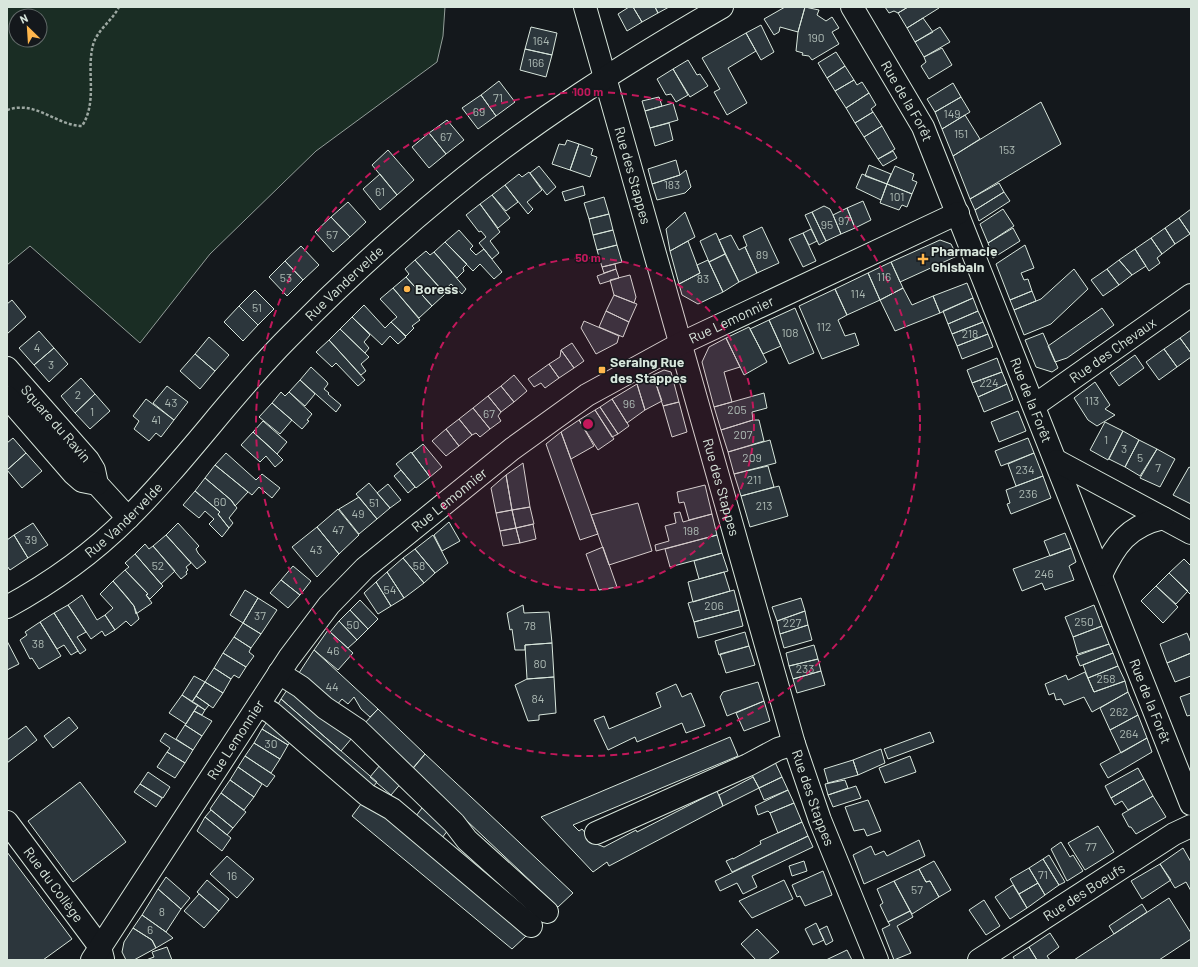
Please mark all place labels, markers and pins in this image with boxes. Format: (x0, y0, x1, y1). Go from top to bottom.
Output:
place label: Pharmacie Ghisbain (931, 242, 998, 275)
marker: Pharmacie Ghisbain (918, 254, 928, 264)
place label: Boress (415, 280, 458, 297)
marker: Boress (402, 284, 412, 294)
place label: Seraing Rue des Stappes (610, 353, 687, 386)
marker: Seraing Rue des Stappes (597, 365, 607, 375)
centre of rings (581, 417, 595, 431)

